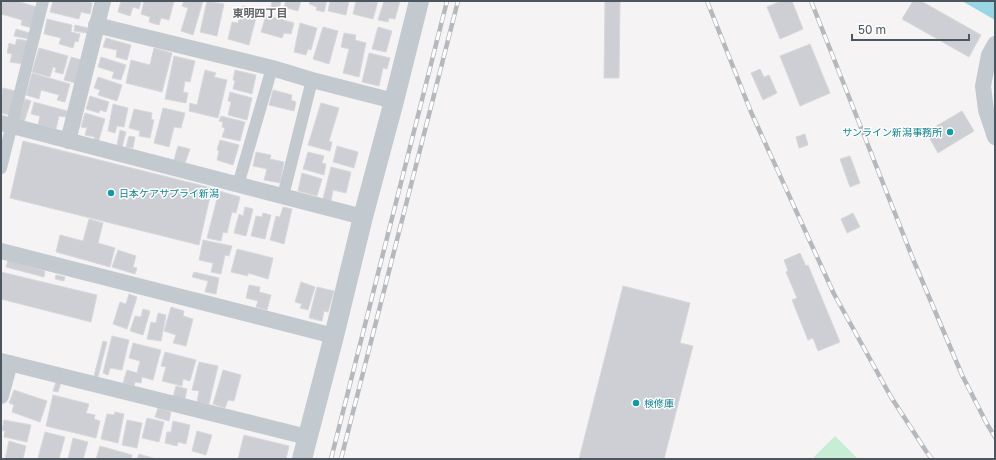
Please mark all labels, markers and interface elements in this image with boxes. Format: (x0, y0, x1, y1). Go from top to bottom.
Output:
district label: 東明四丁目 (233, 6, 288, 19)
scale bar (852, 16, 969, 42)
text: 50 m (858, 22, 886, 37)
place label: サンライン新潟事務所 (842, 126, 942, 138)
marker: サンライン新潟事務所 (945, 127, 955, 137)
place label: 日本ケアサプライ新潟 (119, 187, 219, 199)
marker: 日本ケアサプライ新潟 (106, 188, 116, 198)
place label: 検修庫 (644, 397, 674, 409)
marker: 検修庫 (631, 398, 641, 408)

